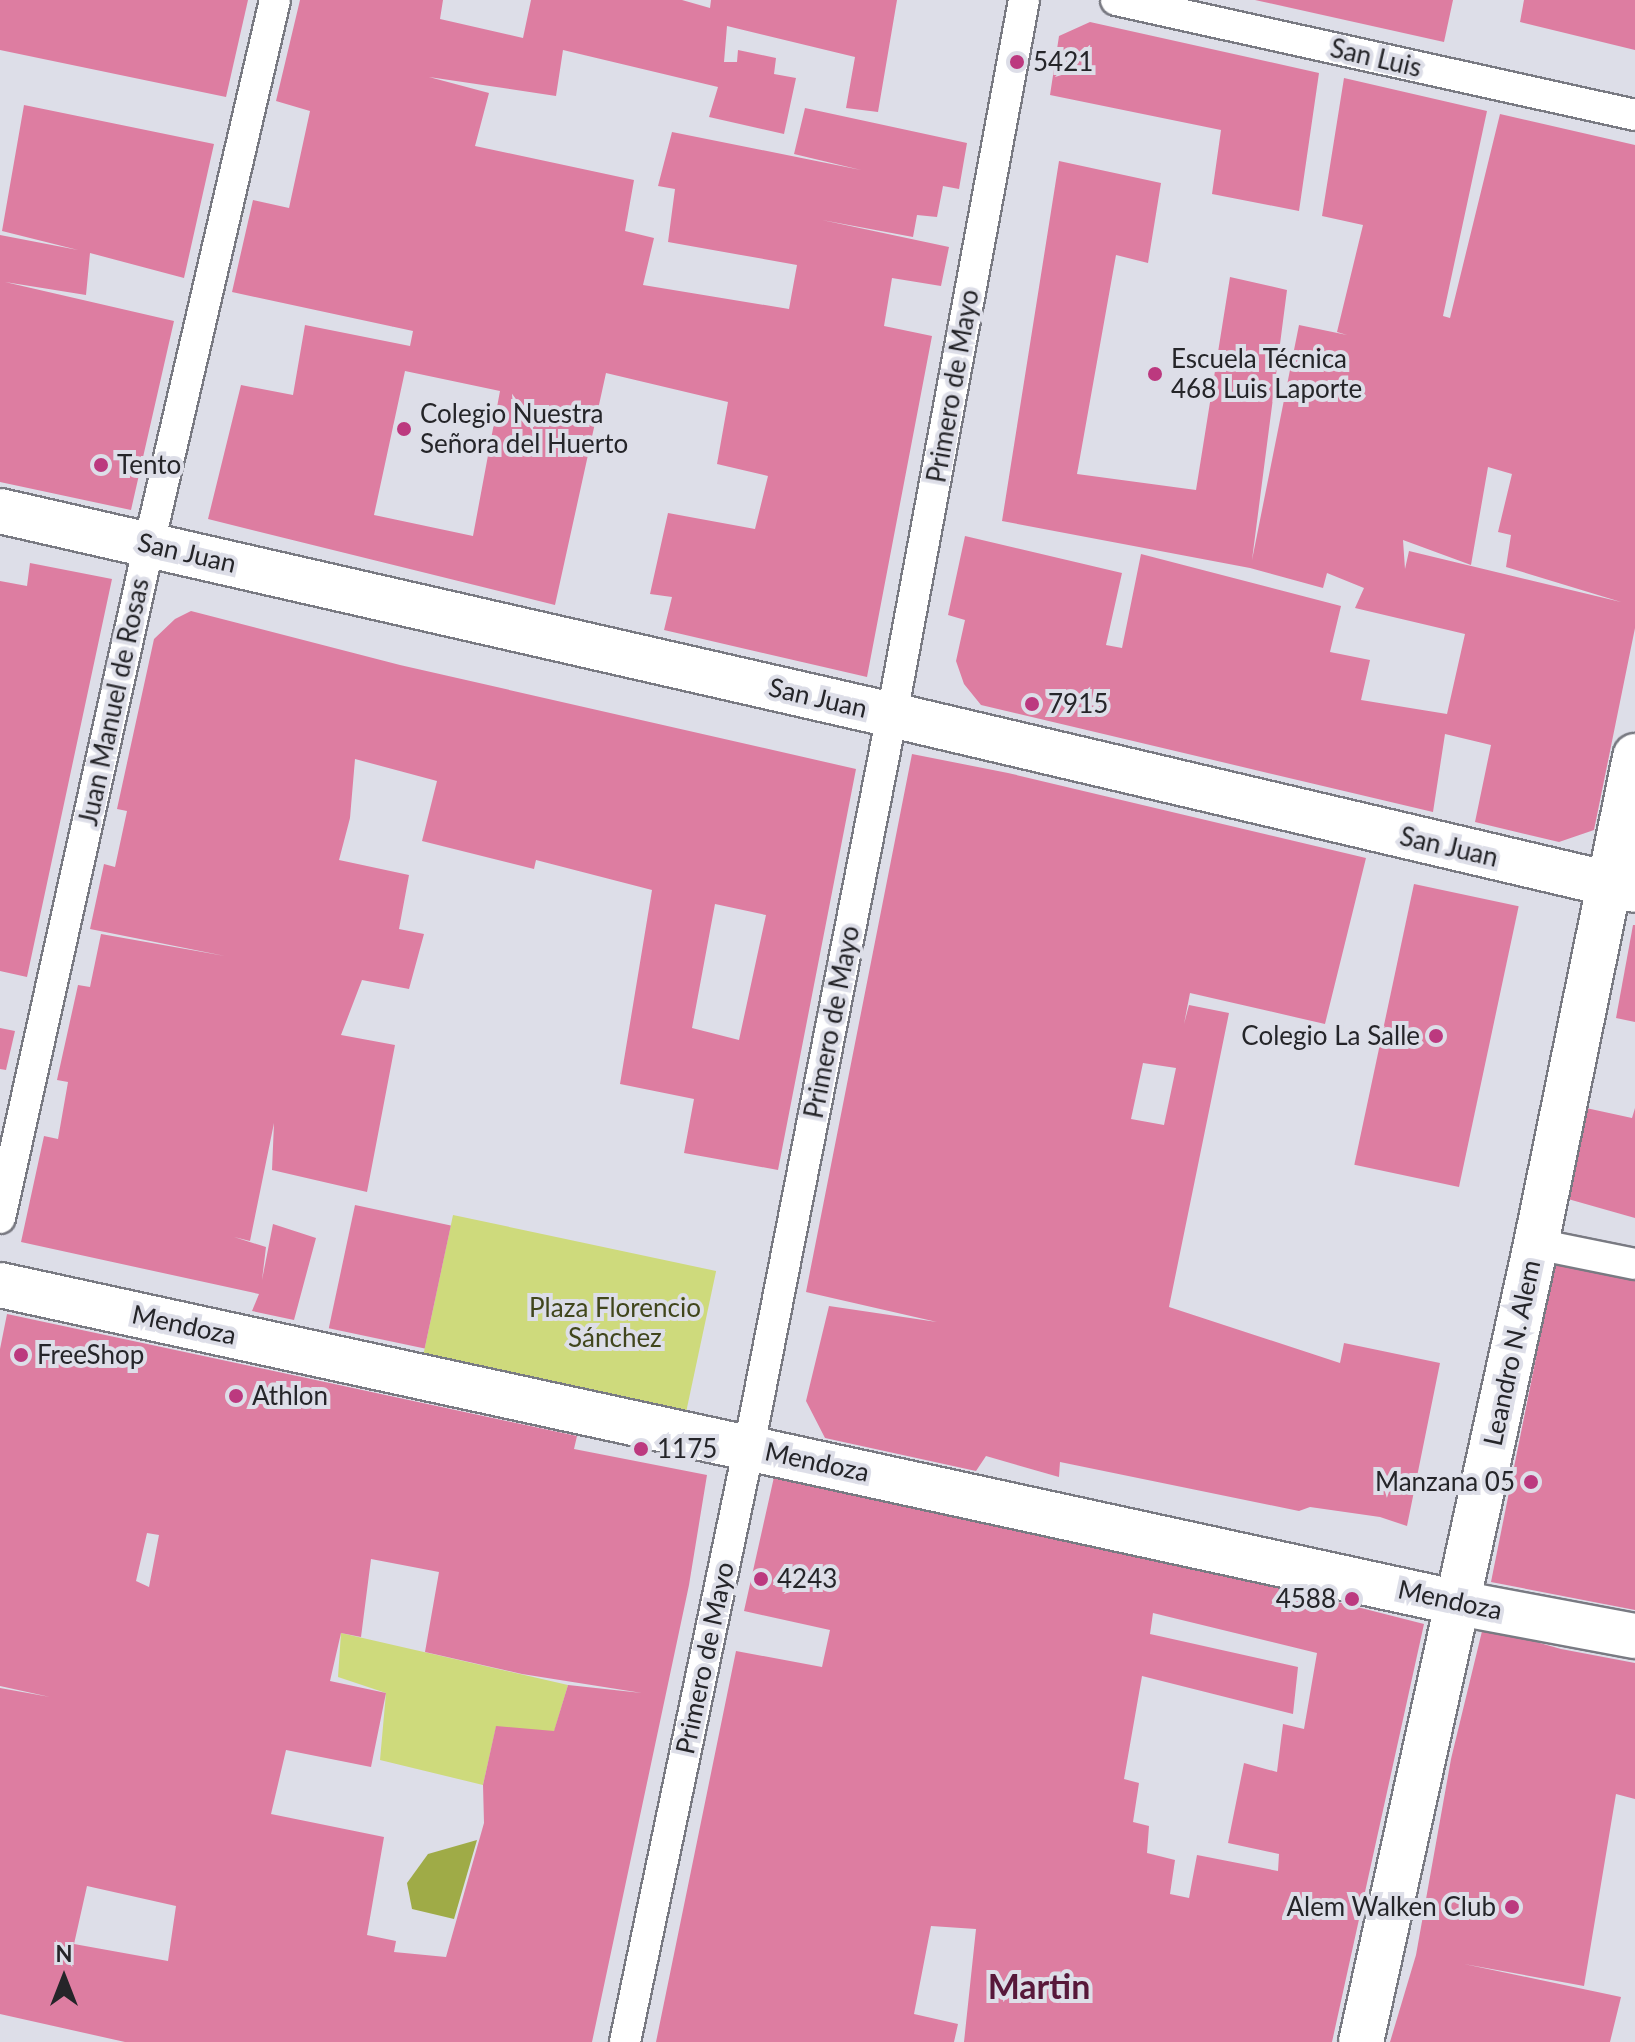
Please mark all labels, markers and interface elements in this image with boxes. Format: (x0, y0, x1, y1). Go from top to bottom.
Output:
street label: San Luis (1327, 32, 1425, 84)
place label: 5421 (1033, 46, 1093, 78)
marker: 5421 (1008, 53, 1026, 71)
street label: Primero de Mayo (921, 287, 985, 485)
place label: Escuela Técnica 468 Luis Laporte (1171, 343, 1362, 404)
marker: Escuela Técnica 468 Luis Laporte (1146, 365, 1164, 383)
place label: Colegio Nuestra Señora del Huerto (420, 398, 628, 460)
marker: Colegio Nuestra Señora del Huerto (395, 420, 413, 438)
place label: Tento (117, 449, 181, 481)
marker: Tento (92, 456, 110, 474)
street label: San Juan (135, 526, 239, 580)
street label: Juan Manuel de Rosas (73, 576, 155, 828)
street label: San Juan (766, 671, 870, 725)
place label: 7915 (1048, 688, 1108, 720)
marker: 7915 (1023, 695, 1041, 713)
street label: San Juan (1397, 820, 1501, 874)
street label: Primero de Mayo (798, 923, 866, 1121)
place label: Colegio La Salle (1241, 1020, 1420, 1052)
marker: Colegio La Salle (1427, 1027, 1445, 1045)
street label: Leandro N. Alem (1477, 1257, 1547, 1449)
park label: Plaza Florencio Sánchez (529, 1292, 701, 1354)
street label: Mendoza (129, 1299, 239, 1351)
place label: FreeShop (37, 1339, 144, 1371)
marker: FreeShop (12, 1346, 30, 1364)
place label: Athlon (252, 1380, 328, 1412)
marker: Athlon (227, 1387, 245, 1405)
place label: 1175 (657, 1433, 717, 1465)
street label: Mendoza (762, 1436, 872, 1488)
marker: 1175 (632, 1440, 650, 1458)
place label: Manzana 05 (1375, 1466, 1515, 1498)
marker: Manzana 05 (1522, 1473, 1540, 1491)
street label: Primero de Mayo (669, 1559, 741, 1757)
place label: 4243 (777, 1563, 837, 1595)
marker: 4243 (752, 1570, 770, 1588)
street label: Mendoza (1395, 1574, 1505, 1626)
place label: 4588 (1276, 1583, 1336, 1615)
marker: 4588 (1343, 1590, 1361, 1608)
place label: Alem Walken Club (1286, 1891, 1496, 1923)
marker: Alem Walken Club (1503, 1898, 1521, 1916)
north arrow (24, 1938, 104, 2018)
text: N (56, 1940, 72, 1967)
district label: Martin (988, 1966, 1090, 2006)

